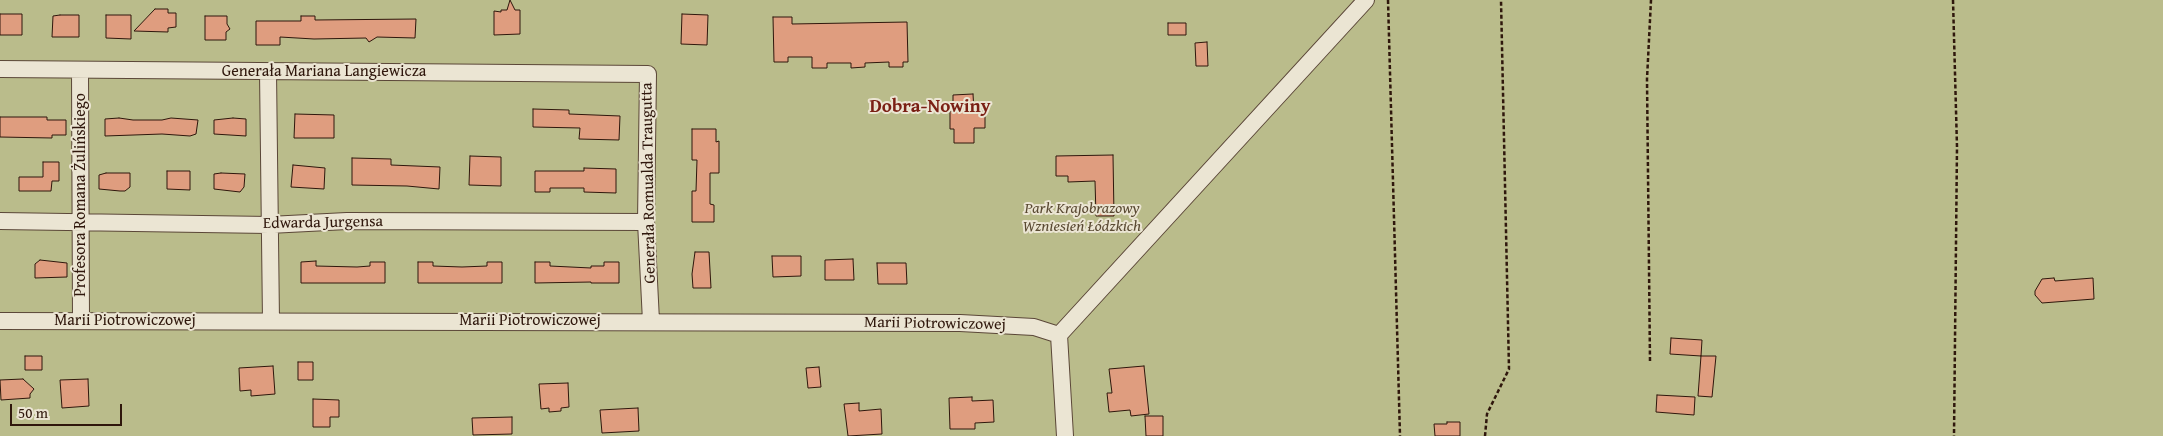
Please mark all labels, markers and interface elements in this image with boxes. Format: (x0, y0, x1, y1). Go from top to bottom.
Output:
street label: Generała Mariana Langiewicza (222, 62, 426, 82)
street label: Generała Romualda Traugutta (638, 82, 660, 284)
street label: Profesora Romana Żulińskiego (71, 93, 91, 297)
district label: Dobra-Nowiny (869, 96, 991, 118)
park label: Park Krajobrazowy Wzniesień Łódzkich (1023, 199, 1141, 237)
street label: Edwarda Jurgensa (263, 212, 383, 234)
street label: Marii Piotrowiczowej (54, 311, 196, 331)
street label: Marii Piotrowiczowej (459, 311, 601, 331)
street label: Marii Piotrowiczowej (864, 313, 1006, 335)
scale bar (12, 394, 125, 426)
text: 50 m (18, 402, 48, 423)

